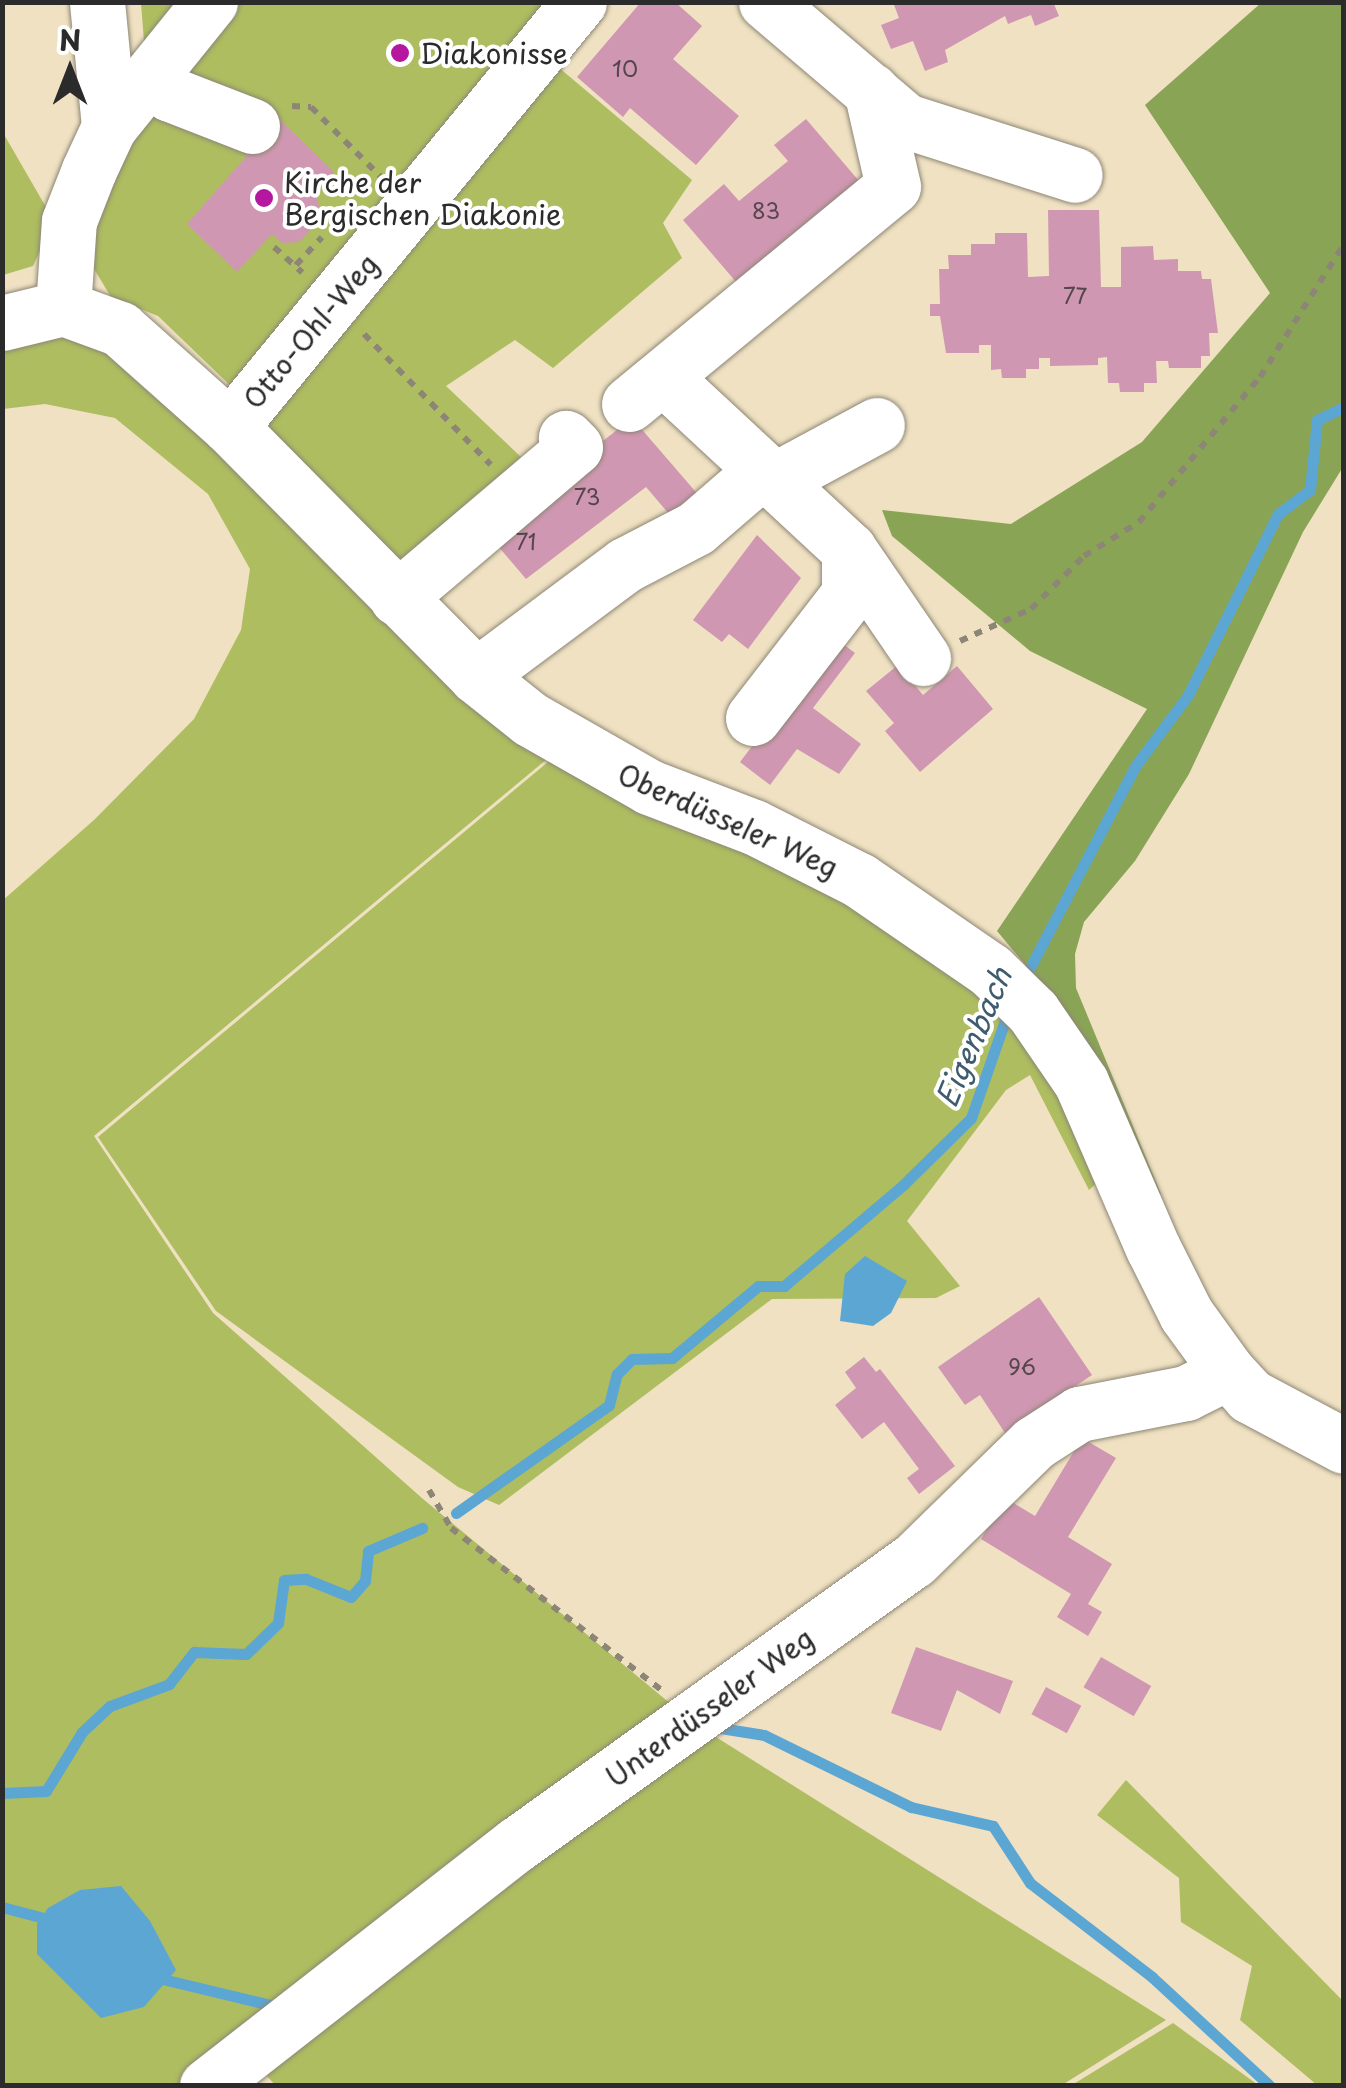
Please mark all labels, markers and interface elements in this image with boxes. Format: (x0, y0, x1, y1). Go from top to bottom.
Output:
text: N (59, 18, 81, 61)
north arrow (20, 20, 120, 120)
place label: Diakonisse (420, 36, 568, 70)
marker: Diakonisse (389, 42, 411, 64)
house number: 10 (612, 55, 638, 81)
place label: Kirche der Bergischen Diakonie (284, 165, 560, 231)
marker: Kirche der Bergischen Diakonie (253, 187, 275, 209)
house number: 83 (752, 197, 780, 223)
street label: Otto-Ohl-Weg (236, 247, 384, 415)
house number: 77 (1063, 282, 1087, 308)
house number: 73 (574, 483, 600, 509)
house number: 71 (516, 528, 536, 554)
street label: Oberdüsseler Weg (611, 756, 845, 884)
water label: Eigenbach (928, 962, 1018, 1112)
house number: 96 (1008, 1353, 1036, 1379)
street label: Unterdüsseler Weg (597, 1619, 821, 1795)

